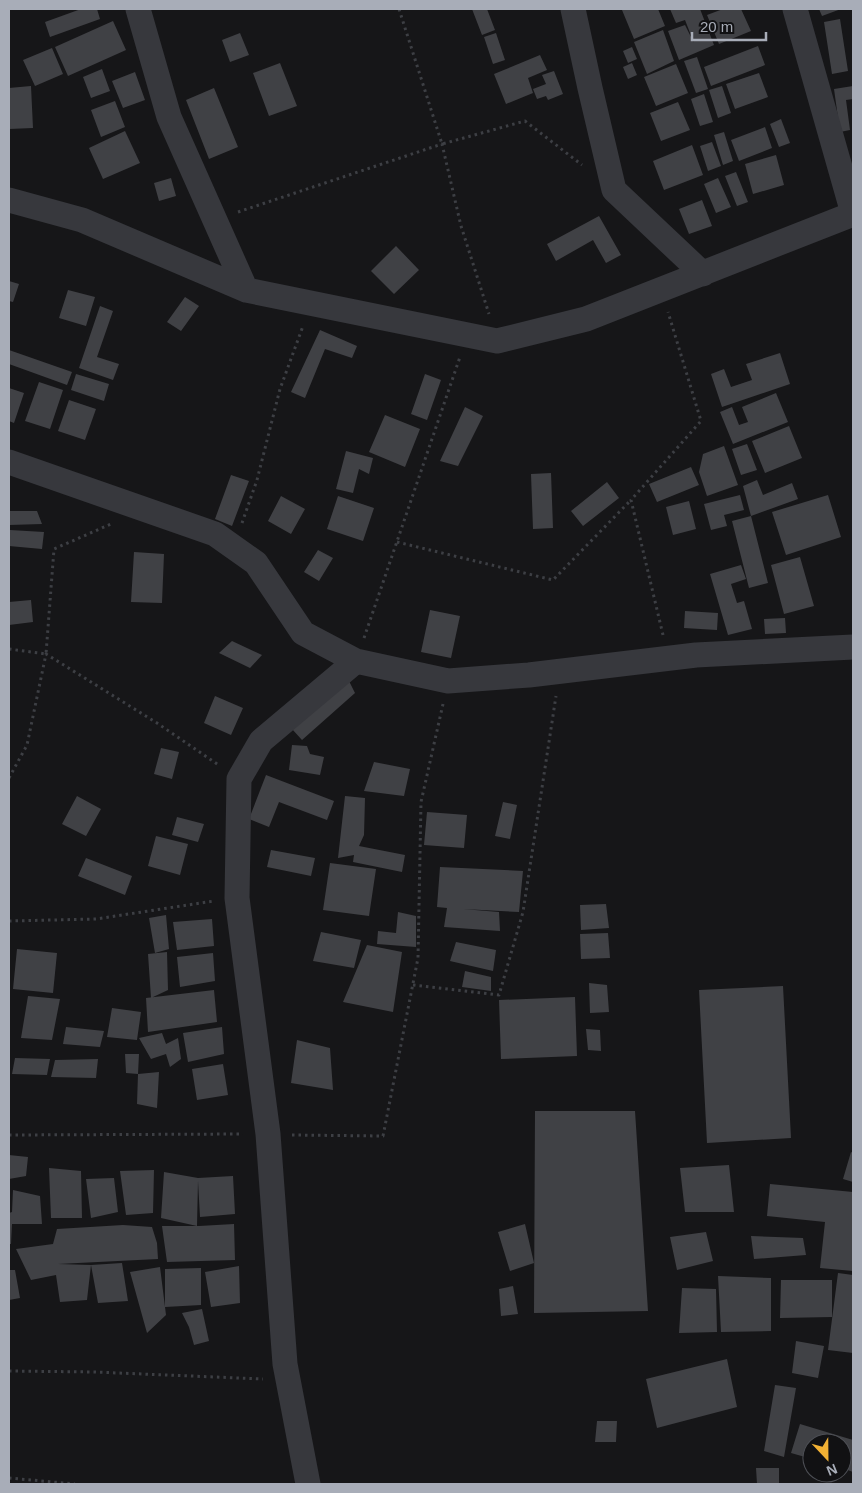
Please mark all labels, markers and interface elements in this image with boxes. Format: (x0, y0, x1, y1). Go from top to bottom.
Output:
scale bar (692, 10, 766, 42)
text: 20 m (700, 18, 733, 35)
north arrow (802, 1433, 852, 1483)
text: N (824, 1461, 840, 1479)

